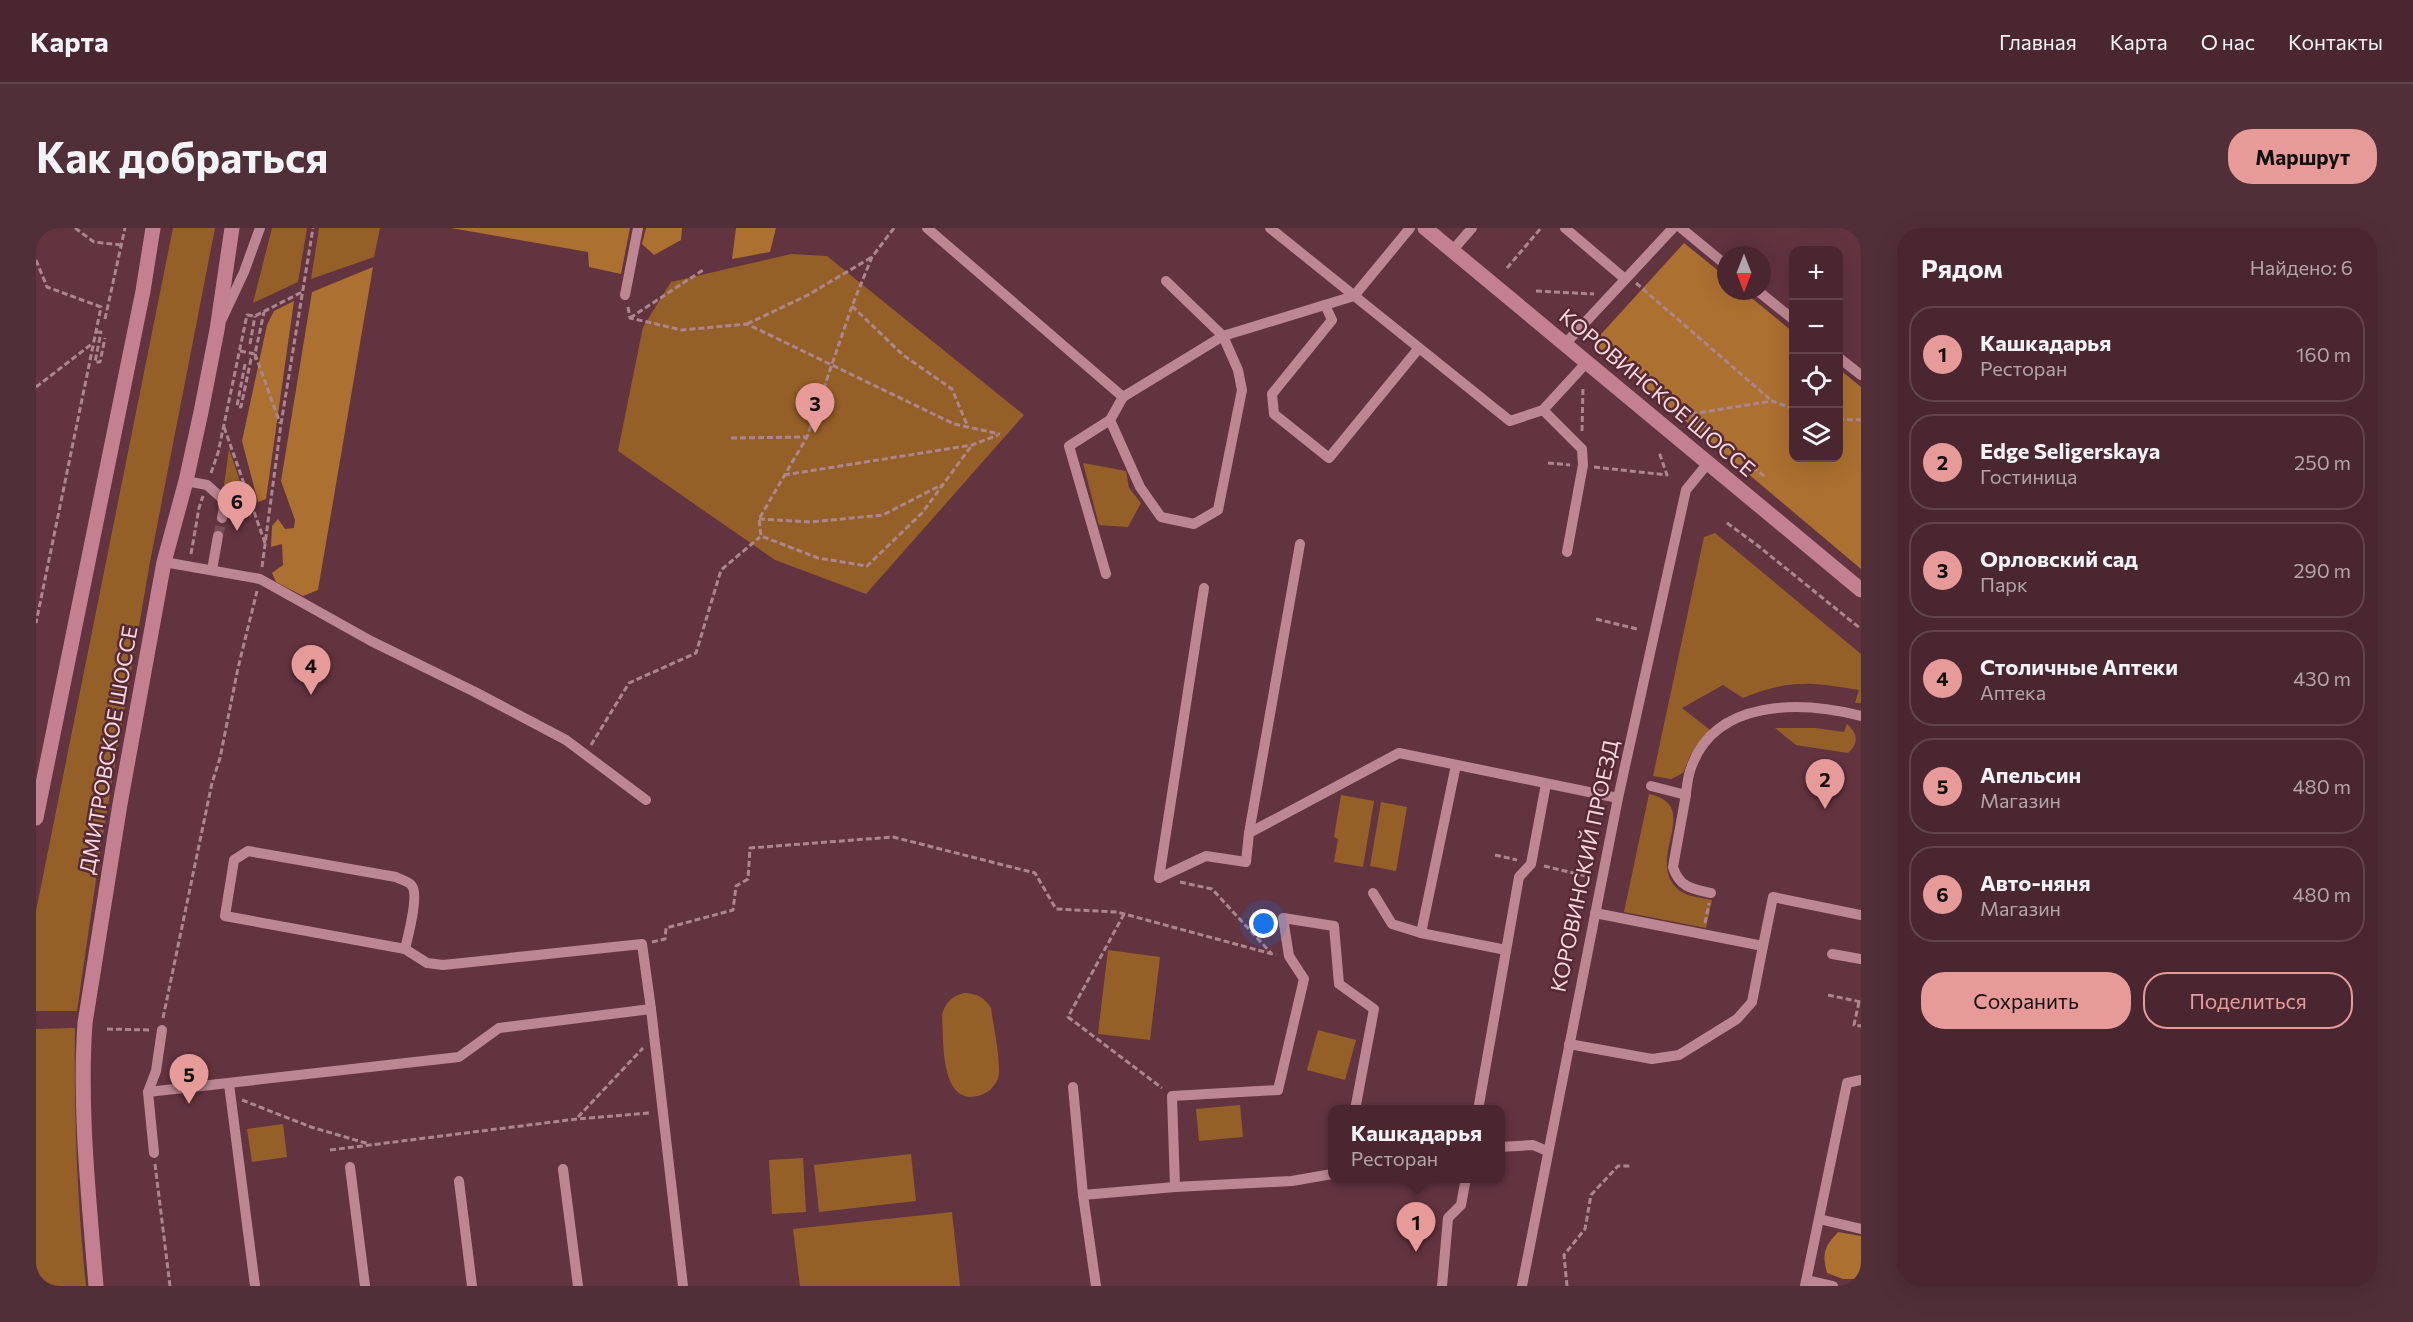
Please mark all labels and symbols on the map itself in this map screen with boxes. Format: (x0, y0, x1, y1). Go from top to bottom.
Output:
north arrow (1717, 246, 1771, 300)
street label: КОРОВИНСКОЕ ШОССЕ (1555, 303, 1761, 481)
pin: 3 (796, 384, 834, 433)
pin: 6 (218, 482, 256, 531)
street label: ДМИТРОВСКОЕ ШОССЕ (73, 624, 142, 876)
pin: 4 (292, 646, 330, 695)
street label: КОРОВИНСКИЙ ПРОЕЗД (1545, 737, 1622, 994)
pin: 2 (1806, 760, 1844, 809)
your location (1249, 909, 1278, 938)
pin: 5 (170, 1054, 208, 1104)
pin: 1 (1396, 1202, 1436, 1252)

